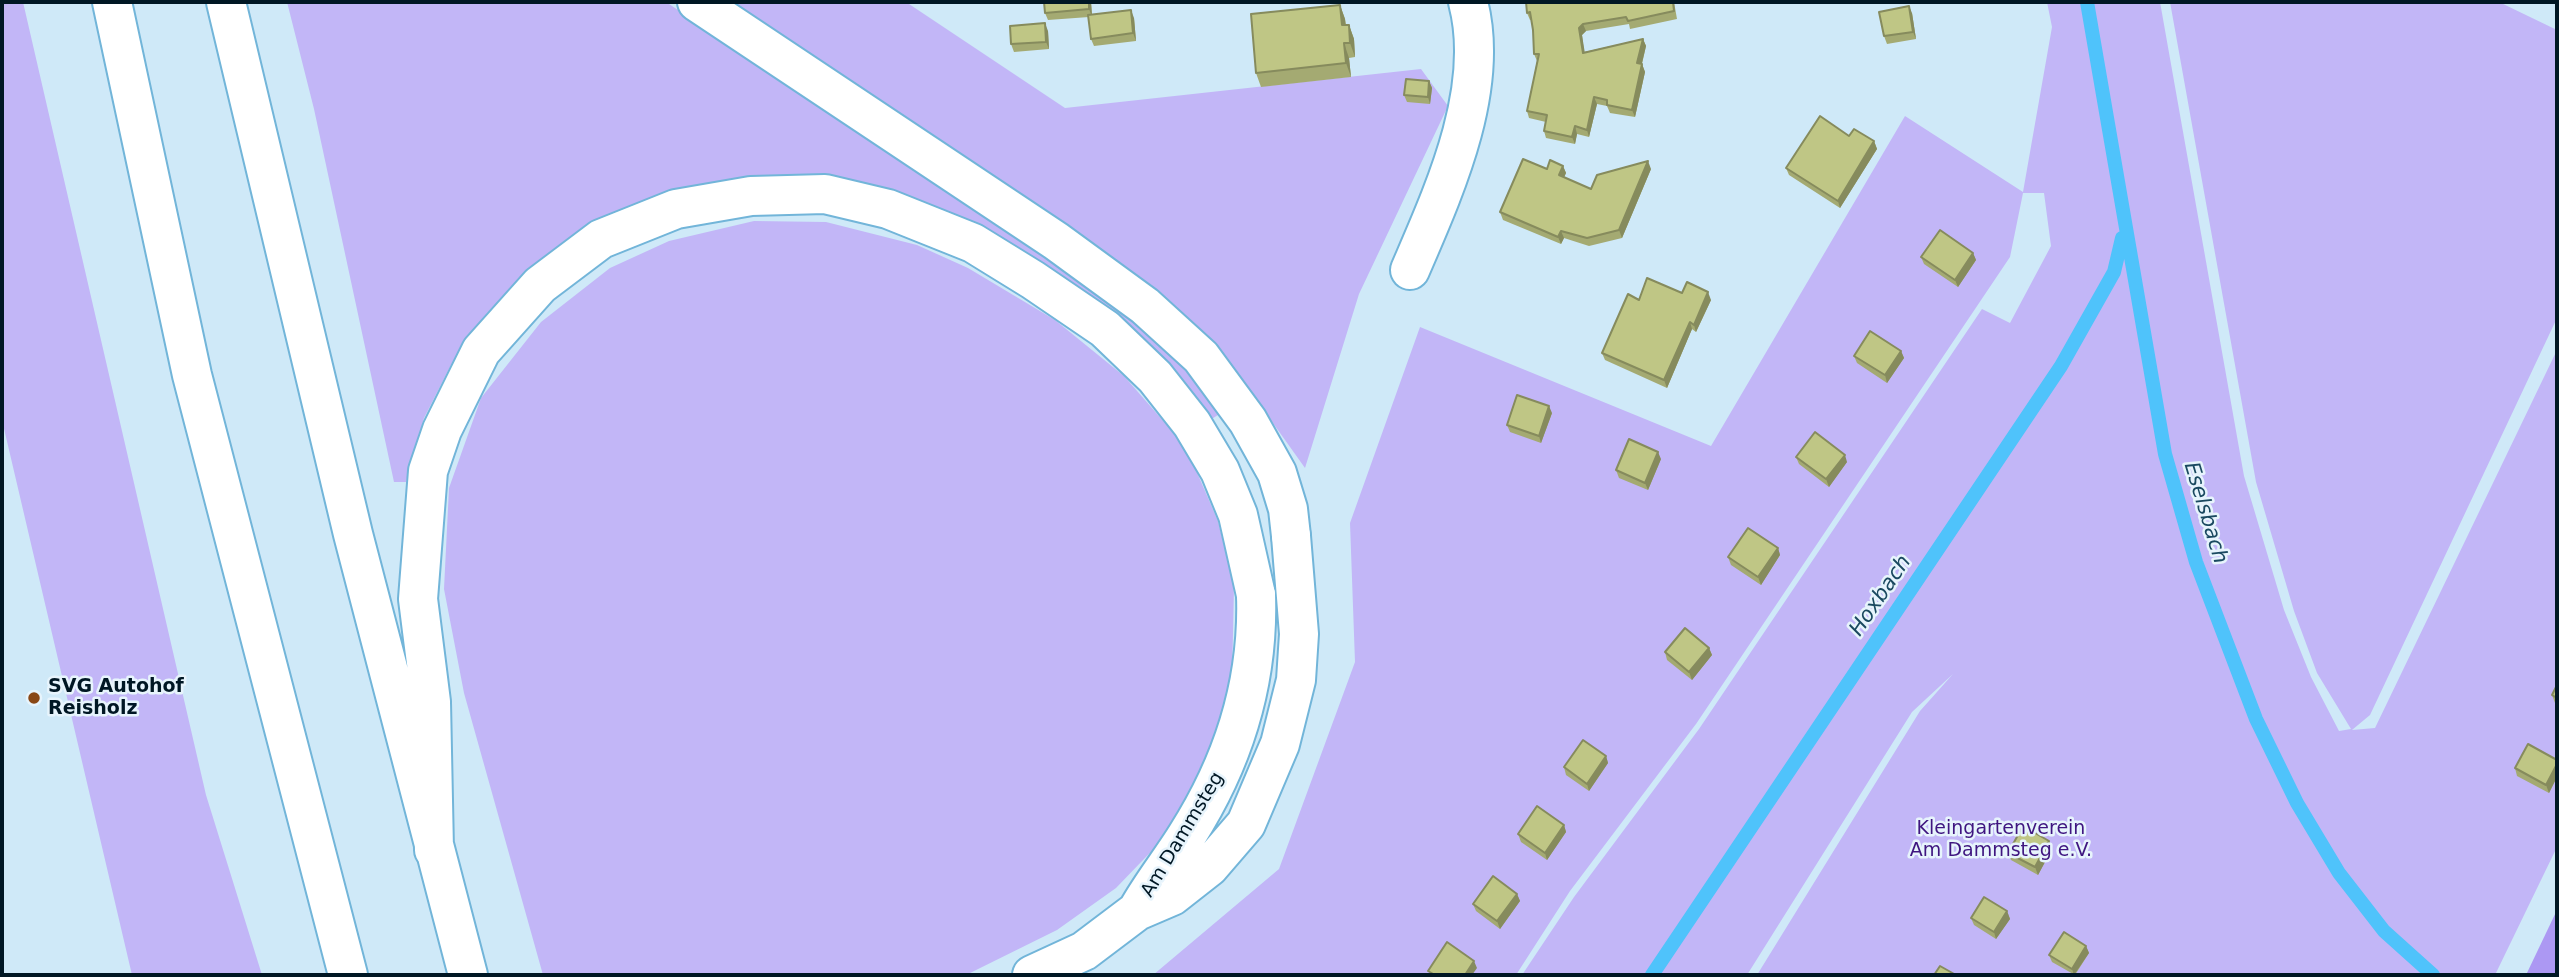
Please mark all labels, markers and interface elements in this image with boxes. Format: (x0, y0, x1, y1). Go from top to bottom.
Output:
water label: Eselsbach (2178, 459, 2232, 567)
water label: Hoxbach (1845, 551, 1917, 641)
place label: SVG Autohof Reisholz (48, 676, 184, 720)
marker: SVG Autohof Reisholz (26, 690, 42, 706)
street label: Am Dammsteg (1137, 768, 1229, 902)
park label: Kleingartenverein Am Dammsteg e.V. (1910, 818, 2092, 862)

